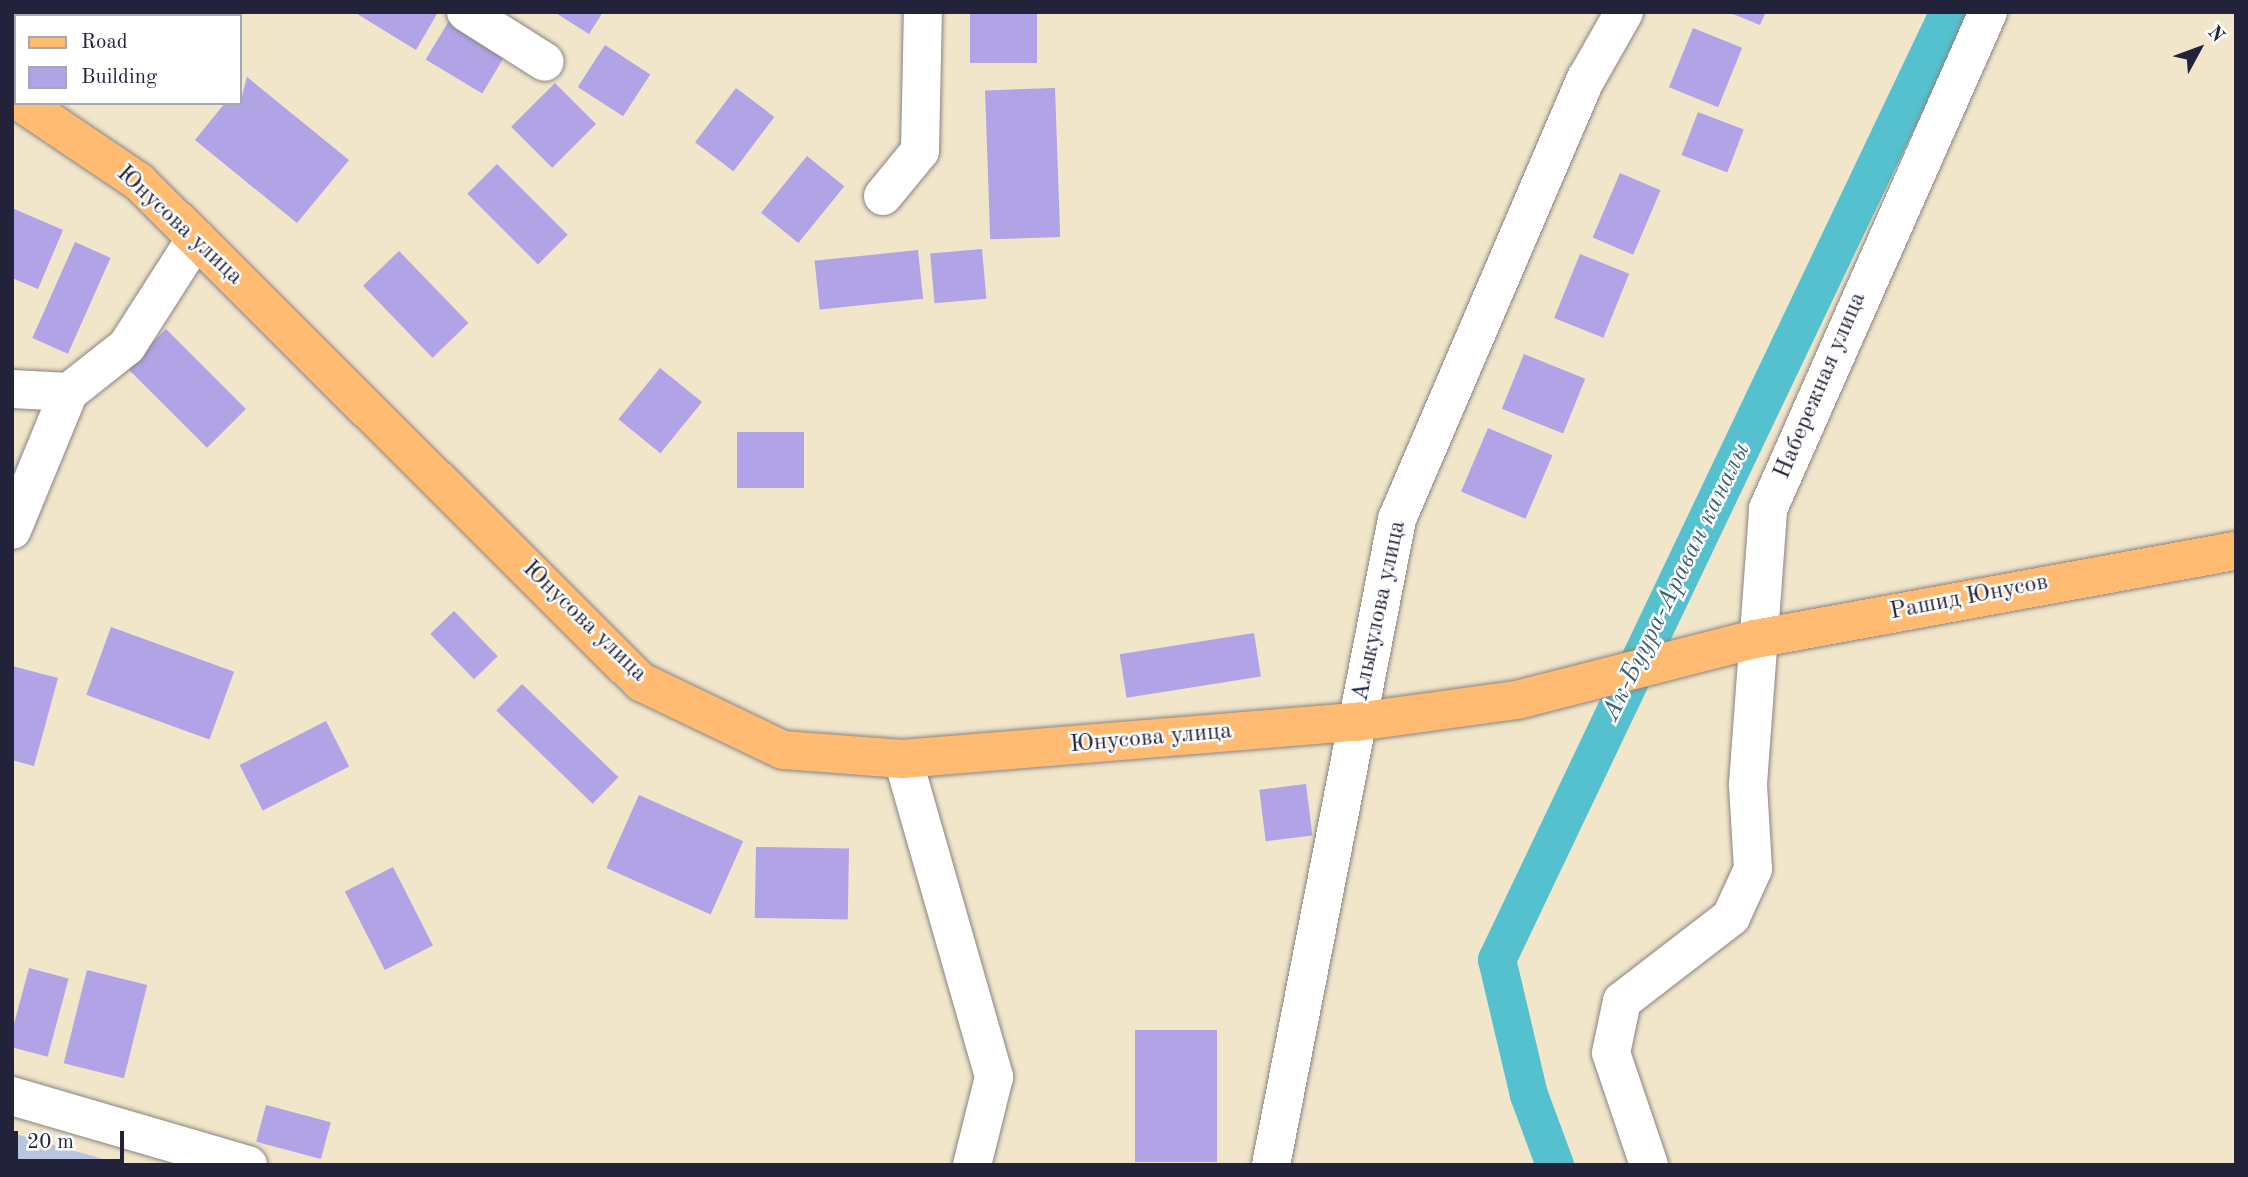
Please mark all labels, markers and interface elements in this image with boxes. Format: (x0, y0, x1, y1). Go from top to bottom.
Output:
legend (14, 14, 242, 105)
north arrow (2164, 14, 2234, 84)
text: N (2203, 23, 2227, 47)
text: Road (81, 32, 128, 53)
text: Building (81, 67, 157, 88)
street label: Юнусова улица (110, 160, 248, 292)
street label: Набережная улица (1769, 288, 1873, 484)
water label: Ак-Буура-Араван каналы (1596, 438, 1758, 726)
street label: Алыкулова улица (1347, 518, 1413, 704)
street label: Юнусова улица (516, 555, 652, 689)
street label: Рашид Юнусов (1887, 569, 2051, 627)
street label: Юнусова улица (1069, 718, 1233, 760)
scale bar (18, 1118, 128, 1162)
text: 20 m (27, 1132, 74, 1153)

